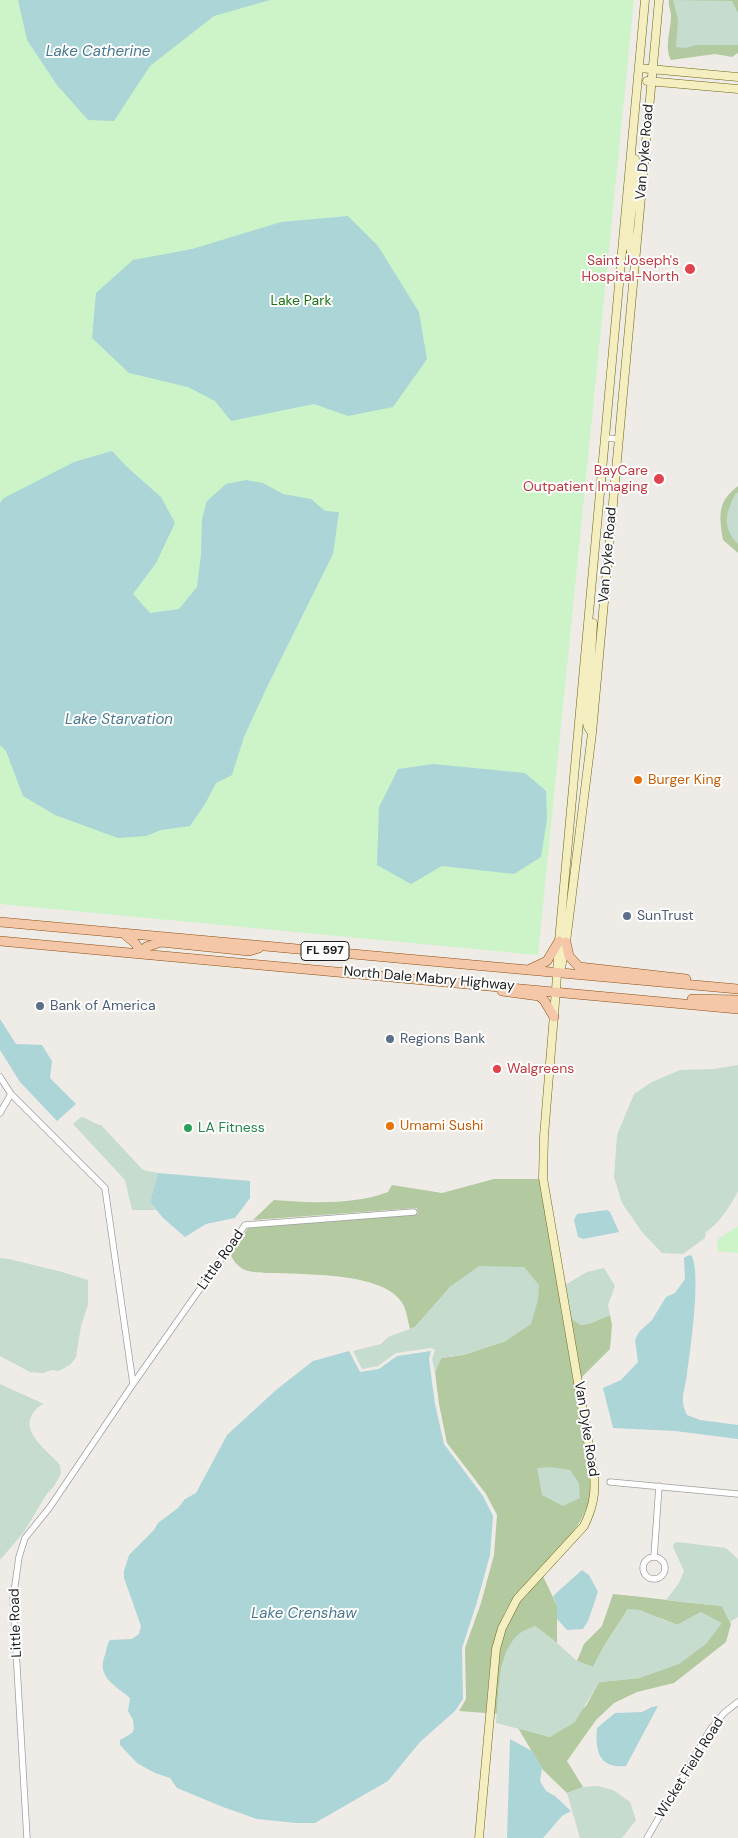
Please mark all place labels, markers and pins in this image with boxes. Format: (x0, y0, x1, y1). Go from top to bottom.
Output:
place label: Saint Joseph's Hospital-North (582, 253, 679, 286)
marker: Saint Joseph's Hospital-North (683, 262, 697, 276)
place label: BayCare Outpatient Imaging (523, 463, 648, 496)
marker: BayCare Outpatient Imaging (652, 472, 666, 486)
place label: Burger King (648, 772, 721, 788)
marker: Burger King (632, 774, 644, 786)
place label: SunTrust (637, 908, 694, 924)
marker: SunTrust (621, 910, 633, 922)
place label: Bank of America (50, 998, 156, 1014)
marker: Bank of America (34, 1000, 46, 1012)
place label: Regions Bank (400, 1031, 485, 1047)
marker: Regions Bank (384, 1033, 396, 1045)
place label: Walgreens (507, 1061, 574, 1077)
marker: Walgreens (491, 1063, 503, 1075)
place label: Umami Sushi (400, 1118, 483, 1134)
place label: LA Fitness (198, 1120, 265, 1136)
marker: Umami Sushi (384, 1120, 396, 1132)
marker: LA Fitness (182, 1122, 194, 1134)

